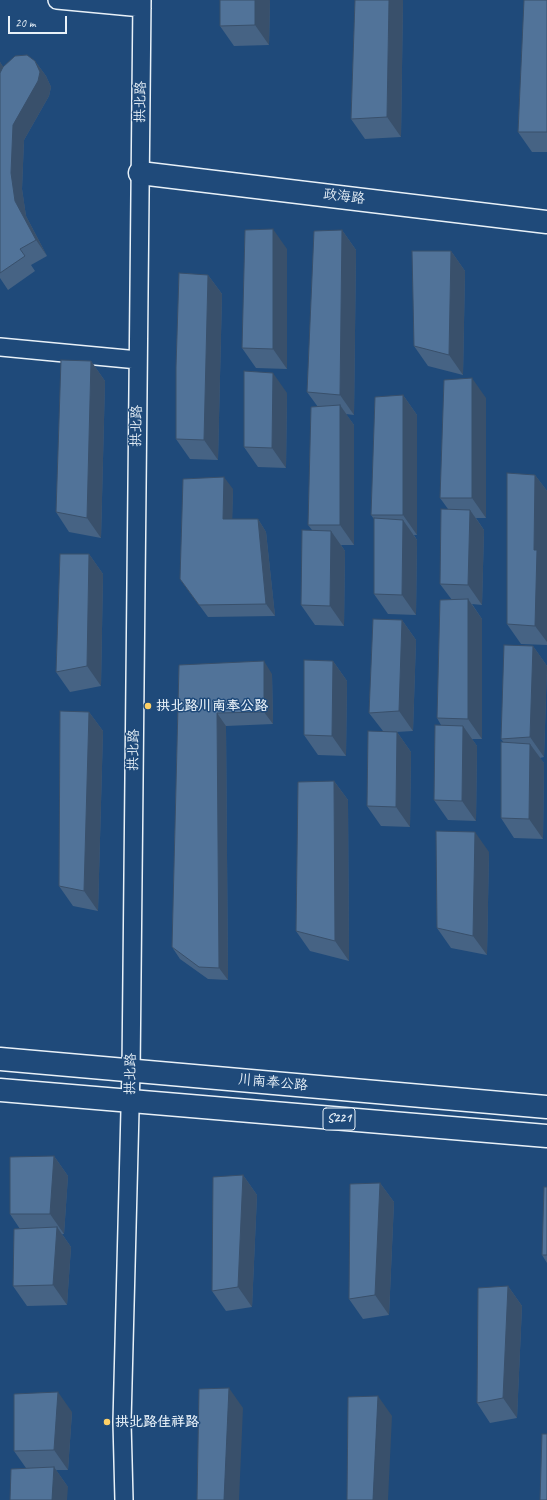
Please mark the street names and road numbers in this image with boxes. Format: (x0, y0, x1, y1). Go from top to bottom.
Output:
street label: 拱北路 (132, 81, 150, 123)
street label: 政海路 (322, 186, 366, 208)
street label: 拱北路 (128, 405, 146, 447)
street label: 拱北路 (125, 729, 143, 771)
street label: 拱北路 (122, 1053, 140, 1095)
street label: 川南奉公路 (237, 1072, 309, 1094)
road number: S221 (323, 1108, 355, 1130)

